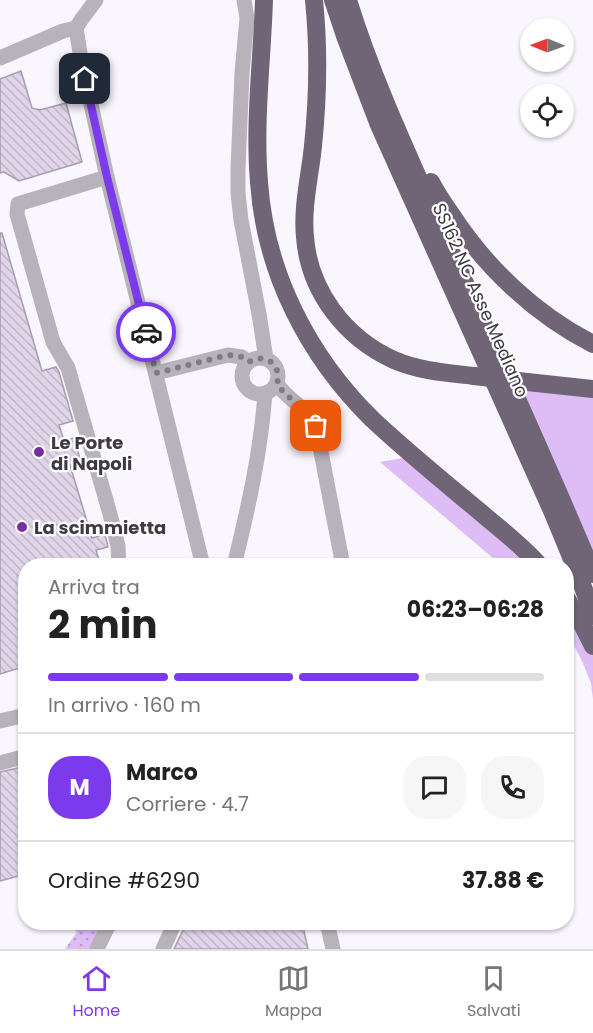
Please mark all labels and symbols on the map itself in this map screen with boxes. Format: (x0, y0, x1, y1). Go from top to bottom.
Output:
north arrow (520, 18, 574, 72)
pin (59, 53, 110, 104)
street label: SS162 NC Asse Mediano (427, 199, 535, 401)
courier (116, 302, 176, 362)
pin (290, 400, 341, 451)
place label: Le Porte di Napoli (51, 430, 132, 476)
marker: Le Porte di Napoli (32, 445, 46, 459)
place label: La scimmietta (34, 515, 166, 540)
marker: La scimmietta (15, 520, 29, 534)

